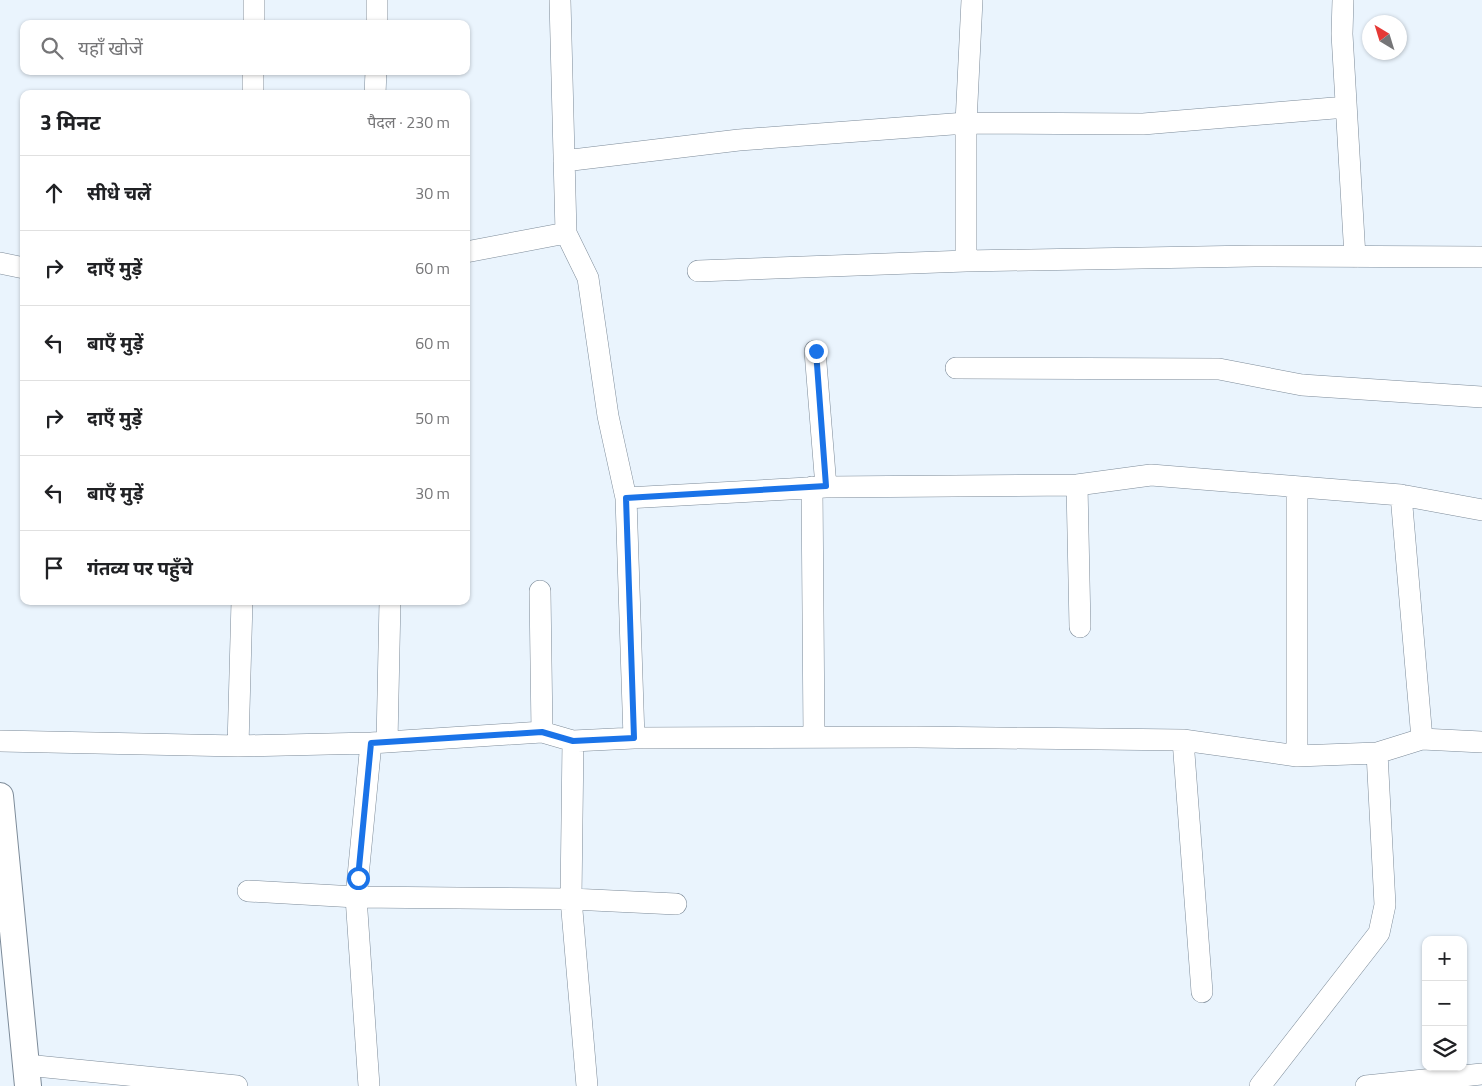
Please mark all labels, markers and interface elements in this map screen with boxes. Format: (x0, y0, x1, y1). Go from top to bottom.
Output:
north arrow (1362, 15, 1407, 60)
search box (20, 20, 470, 75)
text: यहाँ खोजें (78, 33, 143, 62)
icon: search (38, 34, 66, 62)
text: 3 मिनट (40, 106, 100, 138)
text: पैदल · 230 m (367, 110, 450, 134)
text: सीधे चलें (87, 178, 151, 207)
icon: ahead (40, 179, 68, 207)
text: 30 m (415, 181, 450, 205)
text: दाएँ मुड़ें (87, 253, 142, 282)
icon: right (40, 254, 68, 282)
text: 60 m (415, 256, 450, 280)
text: बाएँ मुड़ें (87, 328, 143, 357)
icon: left (40, 329, 68, 357)
text: 60 m (415, 331, 450, 355)
route end (805, 340, 828, 363)
text: दाएँ मुड़ें (87, 403, 142, 432)
icon: right (40, 404, 68, 432)
text: 50 m (415, 406, 450, 430)
text: बाएँ मुड़ें (87, 478, 143, 507)
icon: left (40, 479, 68, 507)
text: 30 m (415, 481, 450, 505)
text: गंतव्य पर पहुँचे (87, 553, 193, 582)
icon: arrive (40, 554, 68, 582)
route start (347, 867, 370, 890)
map controls (1422, 936, 1467, 1071)
button: + (1422, 936, 1467, 981)
button: − (1422, 981, 1467, 1026)
button: layers (1422, 1026, 1467, 1071)

